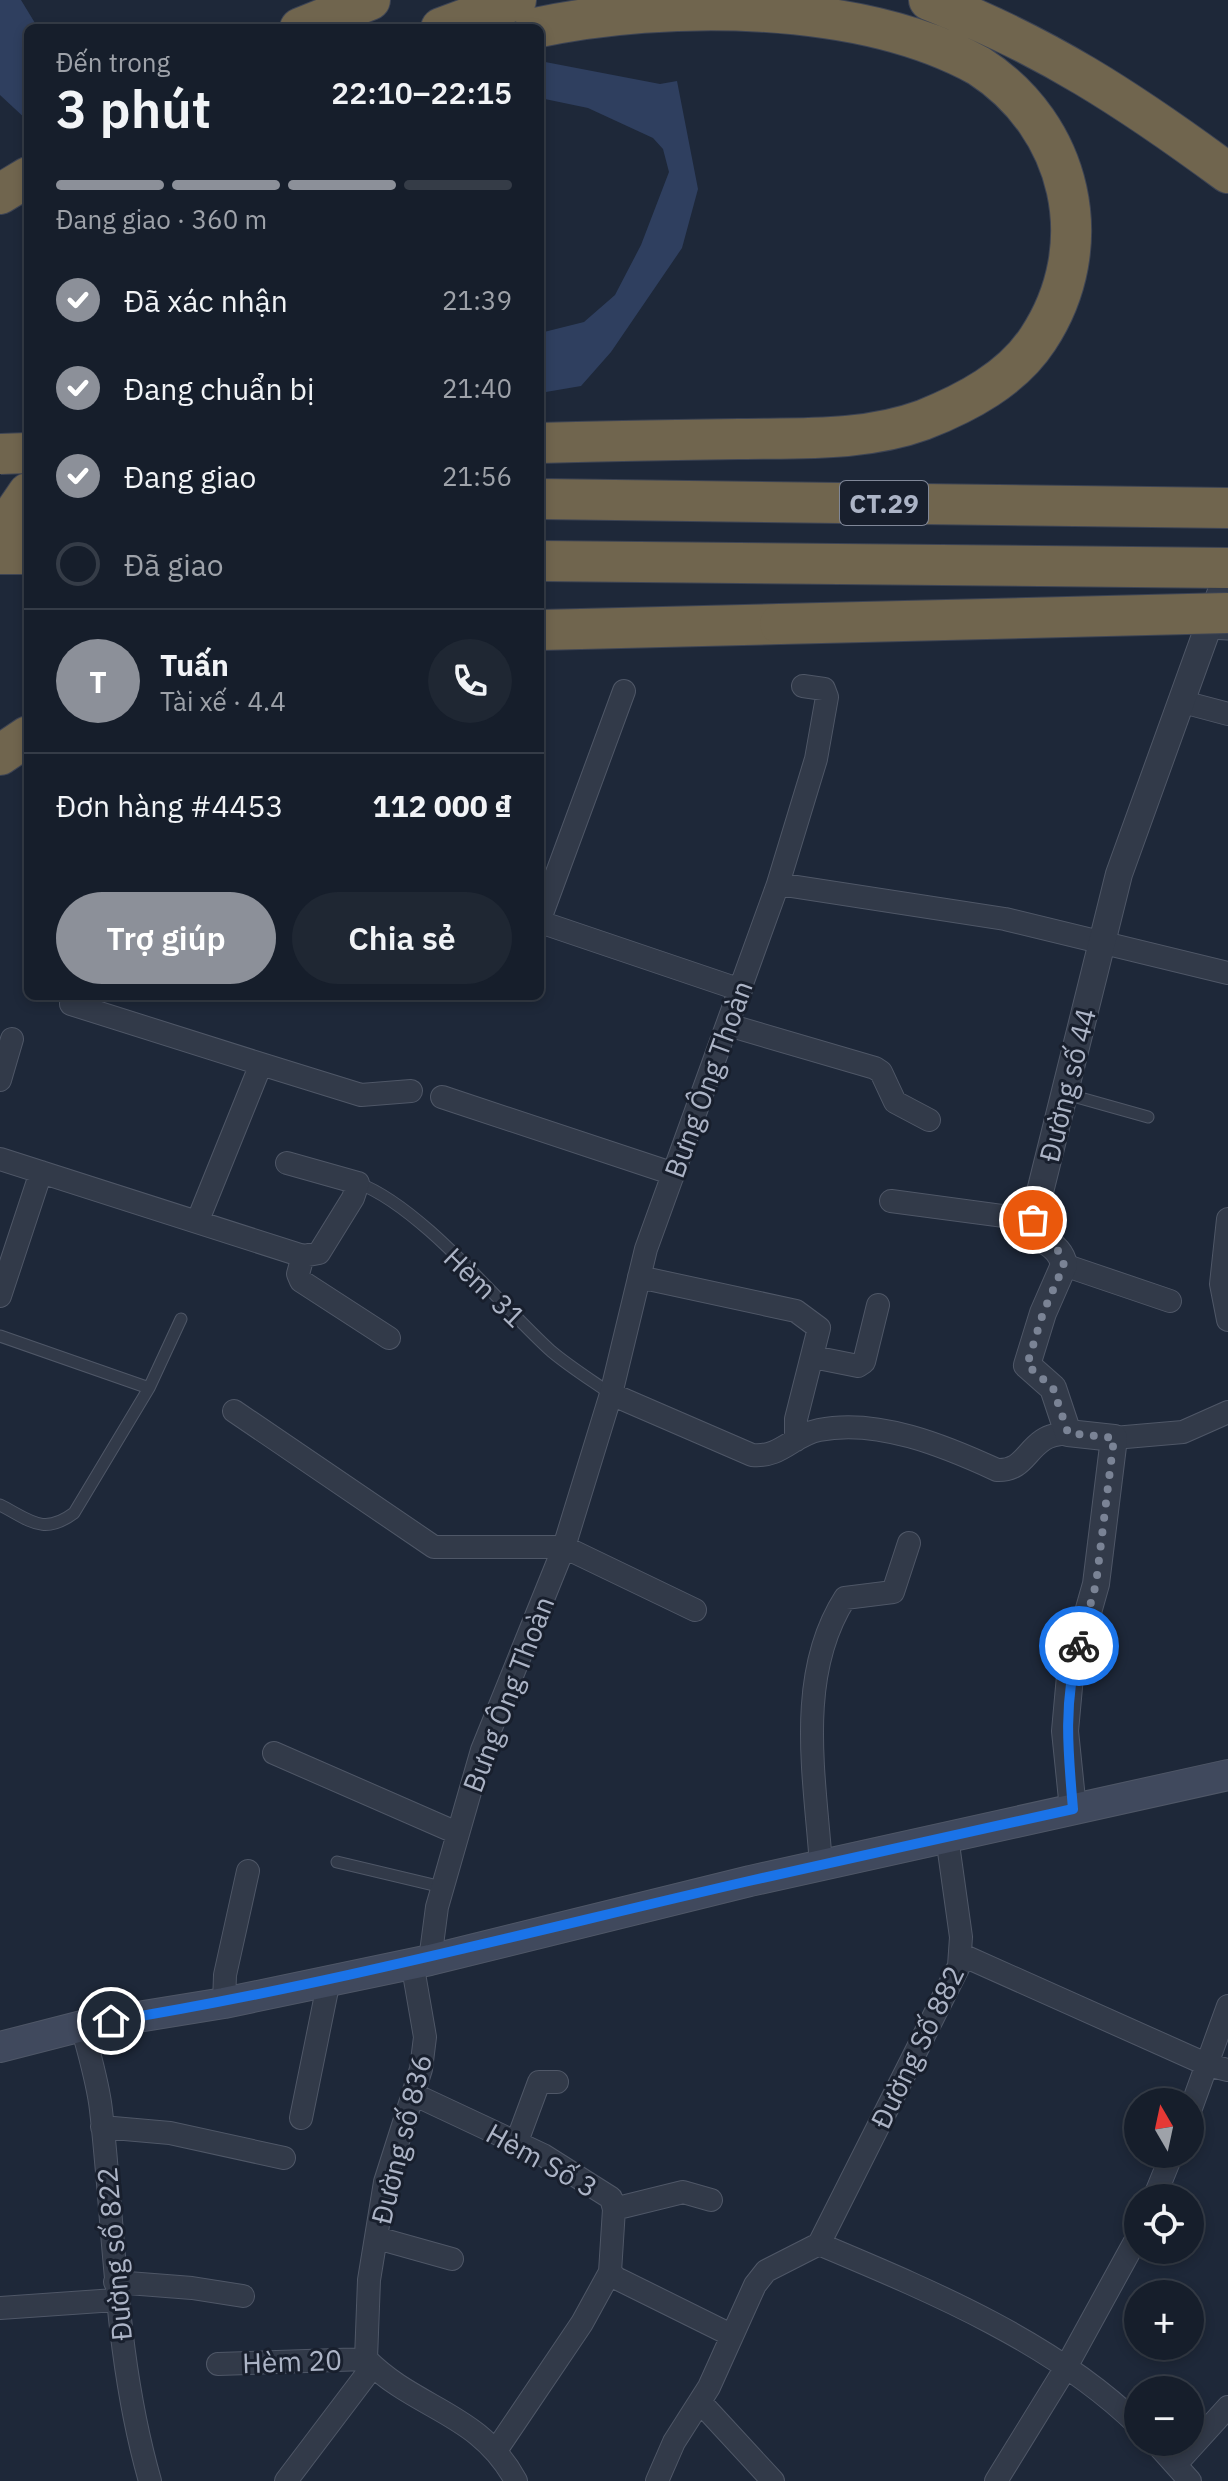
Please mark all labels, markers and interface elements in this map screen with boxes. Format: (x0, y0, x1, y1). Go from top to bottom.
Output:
text: Đến trong (56, 45, 170, 79)
text: 22:10–22:15 (331, 73, 512, 112)
text: 3 phút (56, 75, 211, 142)
text: Đang giao · 360 m (56, 202, 267, 236)
icon: check (56, 278, 100, 322)
text: Đã xác nhận (124, 281, 288, 320)
text: 21:39 (442, 283, 512, 317)
icon: check (56, 366, 100, 410)
text: Đang chuẩn bị (124, 369, 314, 408)
text: 21:40 (442, 371, 512, 405)
icon: check (56, 454, 100, 498)
text: Đang giao (124, 457, 256, 496)
text: 21:56 (442, 459, 512, 493)
road number: CT.29 (840, 481, 928, 525)
text: Đã giao (124, 545, 223, 584)
button: phone (428, 639, 512, 723)
text: Tuấn (160, 645, 229, 684)
text: T (89, 662, 107, 701)
text: Tài xế · 4.4 (160, 684, 286, 718)
text: Đơn hàng #4453 (56, 786, 284, 825)
text: 112 000 ₫ (373, 786, 512, 825)
button: Trợ giúp (56, 892, 276, 984)
button: Chia sẻ (292, 892, 512, 984)
street label: Bưng Ông Thoàn (655, 975, 761, 1183)
street label: Đường số 44 (1030, 1004, 1104, 1166)
pin (999, 1186, 1067, 1254)
icon: bag (1011, 1198, 1055, 1242)
street label: Hèm 31 (436, 1239, 534, 1335)
street label: Bưng Ông Thoàn (454, 1591, 562, 1797)
courier (1039, 1606, 1119, 1686)
icon: bike (1057, 1624, 1101, 1668)
street label: Đường Số 882 (862, 1959, 972, 2135)
pin (77, 1987, 145, 2055)
icon: home (89, 1999, 133, 2043)
street label: Đường số 836 (362, 2050, 440, 2228)
north arrow (1124, 2088, 1204, 2168)
map controls (1124, 2088, 1204, 2456)
street label: Hèm Số 3 (480, 2114, 604, 2206)
street label: Đường số 822 (88, 2166, 140, 2342)
button: locate (1124, 2184, 1204, 2264)
button: + (1124, 2280, 1204, 2360)
street label: Hèm 20 (241, 2341, 343, 2381)
button: − (1124, 2376, 1204, 2456)

